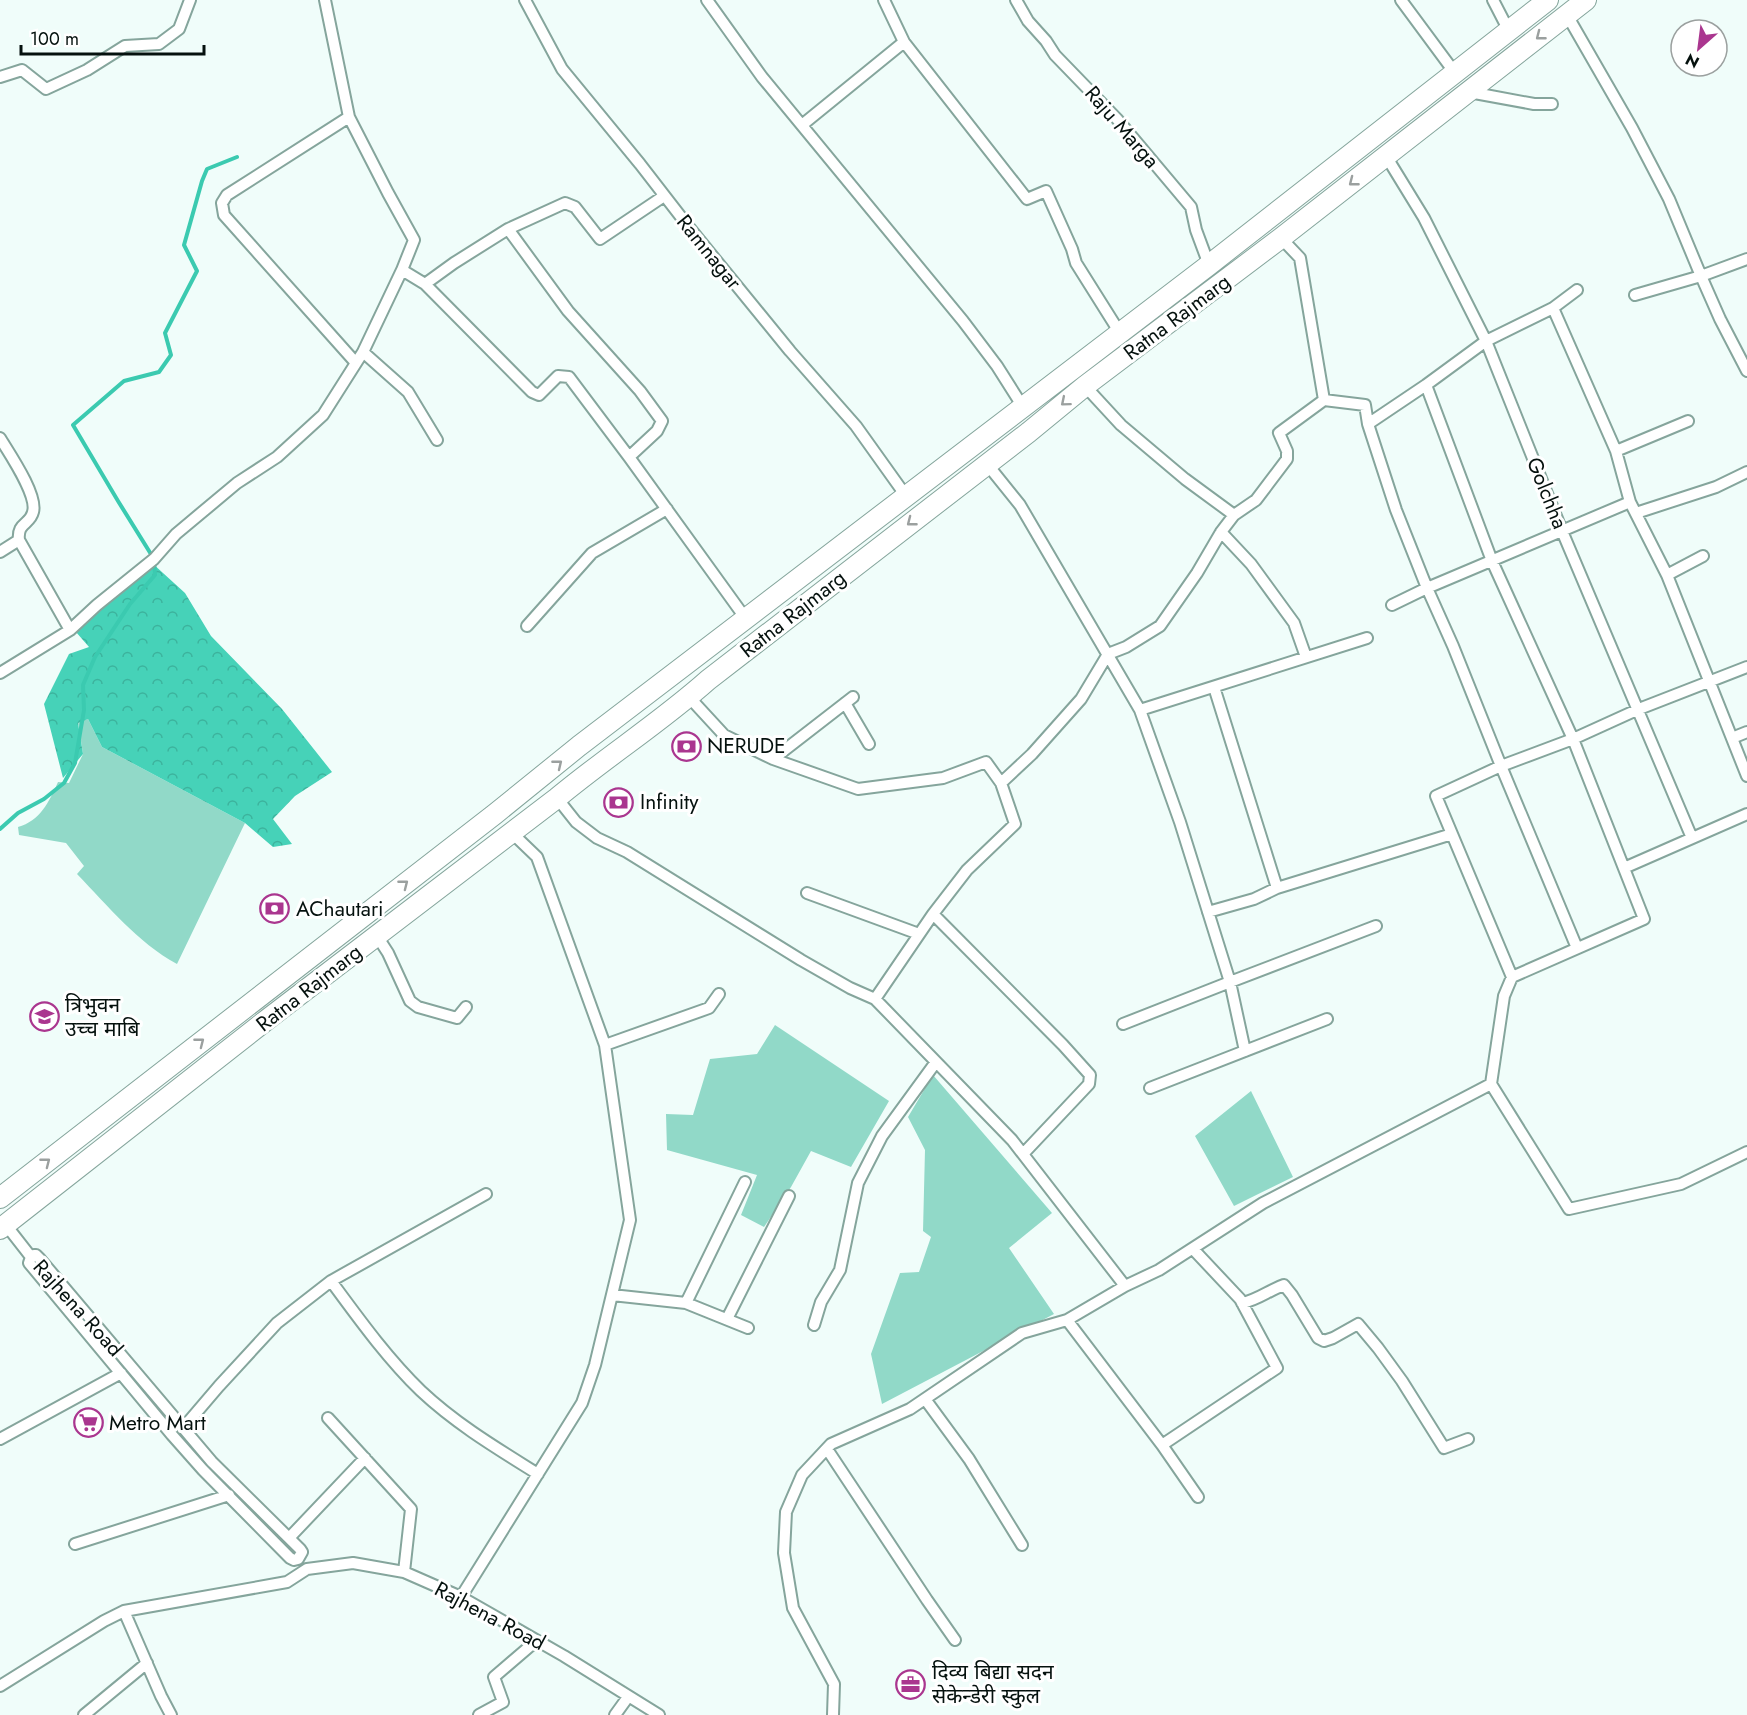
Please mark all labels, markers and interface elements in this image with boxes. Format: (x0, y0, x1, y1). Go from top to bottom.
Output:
scale bar (21, 18, 204, 56)
north arrow (1669, 18, 1729, 78)
text: 100 m (30, 26, 79, 52)
one-way arrow (1536, 28, 1547, 39)
text: N (1681, 48, 1703, 74)
street label: Raju Marga (1078, 79, 1166, 175)
one-way arrow (1349, 174, 1360, 185)
street label: Ramnagar (669, 208, 749, 297)
street label: Ratna Rajmarg (1117, 267, 1237, 367)
one-way arrow (1061, 395, 1072, 406)
street label: Golchha (1519, 453, 1575, 533)
one-way arrow (907, 515, 918, 526)
street label: Ratna Rajmarg (734, 563, 852, 665)
bank icon: NERUDE (670, 730, 702, 762)
place label: NERUDE (707, 731, 786, 761)
one-way arrow (551, 760, 562, 771)
bank icon: Infinity (603, 786, 635, 818)
place label: Infinity (640, 787, 699, 817)
one-way arrow (398, 881, 409, 892)
bank icon: AChautari (259, 893, 291, 925)
place label: AChautari (296, 894, 384, 924)
street label: Ratna Rajmarg (250, 937, 368, 1039)
place label: त्रिभुवन उच्च माबि (65, 990, 140, 1044)
school or university icon: त्रिभुवन उच्च माबि (28, 1001, 60, 1033)
one-way arrow (194, 1039, 205, 1050)
one-way arrow (40, 1158, 51, 1169)
street label: Rajhena Road (26, 1253, 130, 1363)
supermarket icon: Metro Mart (72, 1407, 104, 1439)
place label: Metro Mart (109, 1408, 206, 1438)
street label: Rajhena Road (429, 1574, 551, 1658)
place label: दिव्य बिद्या सदन सेकेन्डेरी स्कुल (932, 1657, 1054, 1711)
office icon: दिव्य बिद्या सदन सेकेन्डेरी स्कुल (895, 1668, 927, 1700)

